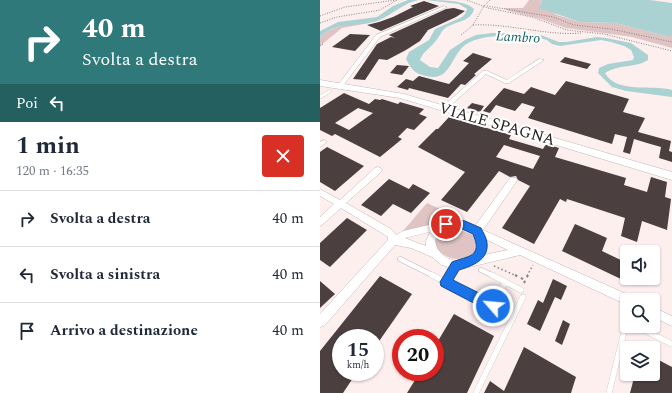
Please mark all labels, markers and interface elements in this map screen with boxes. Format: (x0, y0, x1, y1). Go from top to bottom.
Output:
text: 40 m (82, 7, 146, 50)
icon: right (16, 16, 68, 68)
water label: Lambro (495, 25, 541, 49)
text: Svolta a destra (82, 46, 198, 73)
text: Poi (16, 92, 38, 115)
icon: left (46, 92, 68, 114)
street label: VIALE SPAGNA (436, 96, 558, 152)
text: 1 min (16, 128, 80, 164)
button: close (262, 135, 304, 177)
text: 120 m · 16:35 (16, 161, 89, 181)
text: Svolta a destra (50, 207, 151, 230)
text: 40 m (272, 207, 304, 230)
pin (429, 207, 463, 241)
icon: right (16, 208, 38, 230)
icon: arrive (435, 213, 457, 235)
map controls (620, 245, 660, 381)
button: sound (620, 245, 660, 285)
text: Svolta a sinistra (50, 263, 160, 286)
text: 40 m (272, 263, 304, 286)
icon: left (16, 264, 38, 286)
position arrow (472, 285, 514, 327)
button: search (620, 293, 660, 333)
text: Arrivo a destinazione (50, 319, 198, 342)
text: 40 m (272, 319, 304, 342)
icon: arrive (16, 320, 38, 342)
speed limit sign: 20 (392, 329, 444, 381)
text: 15 (347, 335, 369, 365)
button: layers (620, 341, 660, 381)
text: km/h (347, 357, 369, 373)

